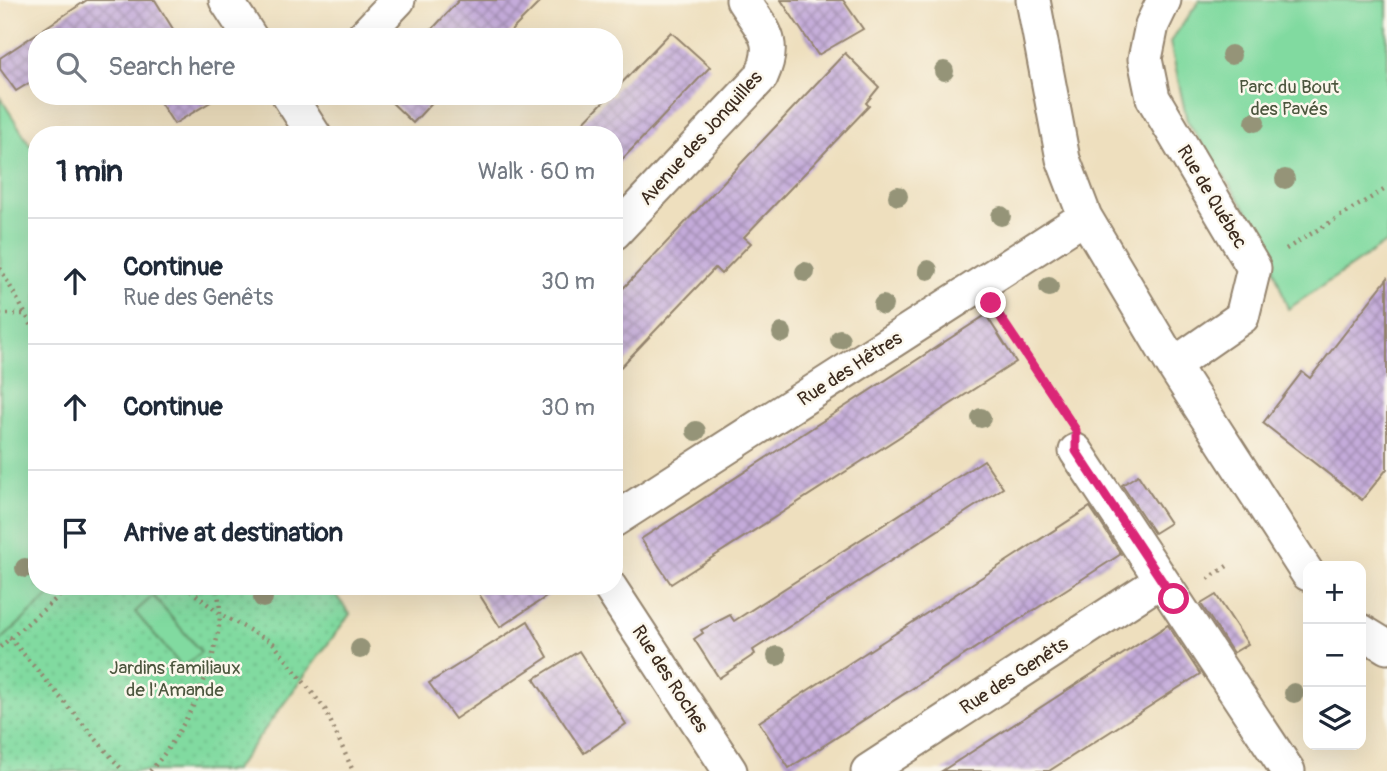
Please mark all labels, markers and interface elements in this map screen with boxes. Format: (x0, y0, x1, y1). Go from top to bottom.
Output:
search box (28, 28, 623, 105)
icon: search (52, 48, 90, 86)
text: Search here (108, 51, 235, 83)
street label: Avenue des Jonquilles (634, 65, 768, 210)
park label: Parc du Bout des Pavés (1239, 75, 1339, 121)
street label: Rue de Québec (1172, 141, 1253, 253)
text: 1 min (56, 153, 123, 190)
text: Walk · 60 m (478, 157, 595, 186)
text: Continue (123, 251, 223, 283)
icon: ahead (56, 262, 94, 300)
text: 30 m (541, 267, 595, 296)
text: Rue des Genêts (123, 283, 273, 312)
route end (975, 287, 1006, 318)
street label: Rue des Hêtres (793, 326, 907, 412)
icon: ahead (56, 388, 94, 426)
text: Continue (123, 391, 223, 423)
text: 30 m (541, 393, 595, 422)
icon: arrive (56, 514, 94, 552)
text: Arrive at destination (123, 517, 343, 549)
map controls (1303, 561, 1366, 750)
button: + (1303, 561, 1366, 624)
route start (1158, 583, 1189, 614)
street label: Rue des Roches (626, 621, 714, 738)
button: − (1303, 624, 1366, 687)
street label: Rue des Genêts (955, 632, 1073, 720)
park label: Jardins familiaux de l'Amande (109, 656, 241, 702)
button: layers (1303, 687, 1366, 750)

